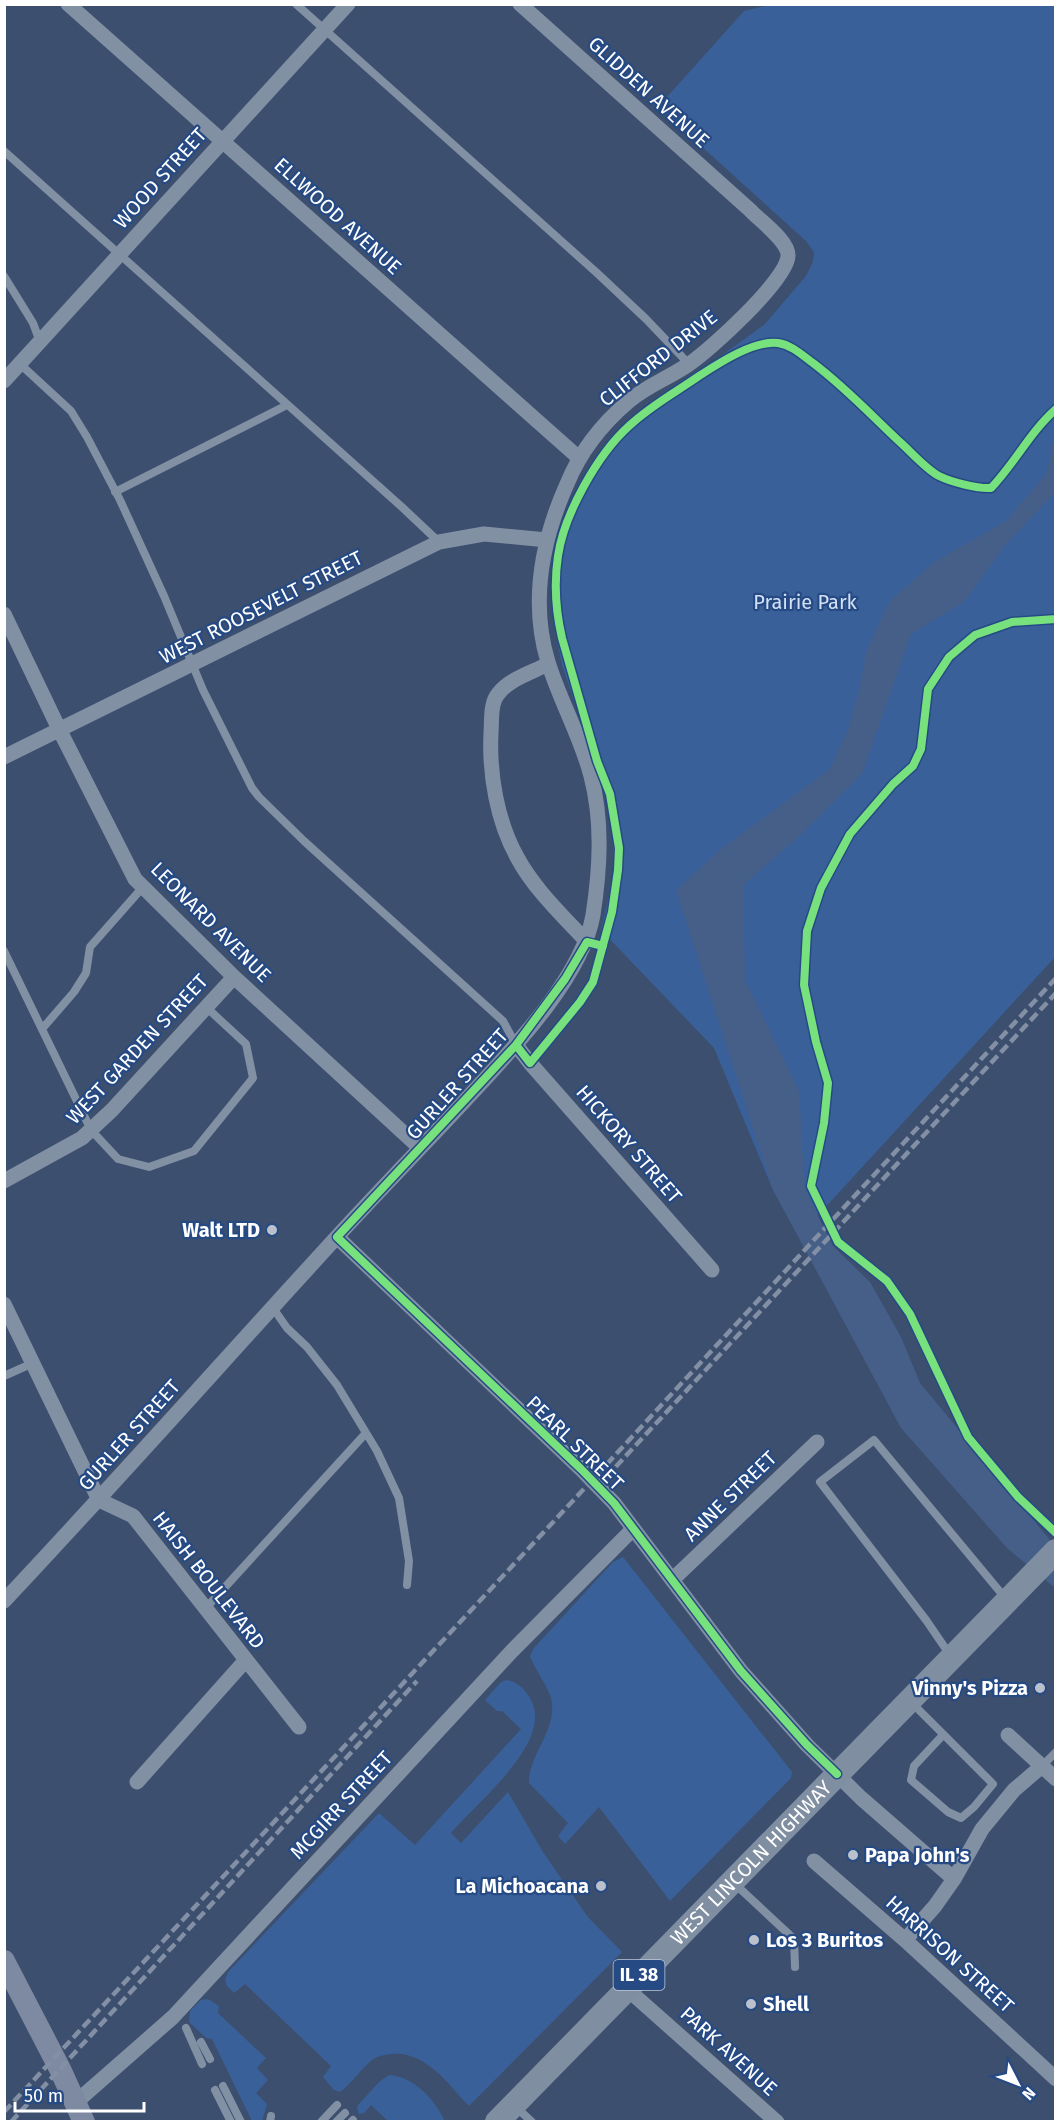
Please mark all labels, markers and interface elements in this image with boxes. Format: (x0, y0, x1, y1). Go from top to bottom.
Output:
street label: GLIDDEN AVENUE (584, 31, 714, 153)
street label: WOOD STREET (109, 122, 212, 233)
street label: ELLWOOD AVENUE (269, 153, 407, 279)
street label: CLIFFORD DRIVE (594, 304, 722, 412)
street label: WEST ROOSEVELT STREET (155, 545, 367, 669)
park label: Prairie Park (753, 590, 858, 614)
street label: LEONARD AVENUE (146, 857, 276, 987)
street label: WEST GARDEN STREET (61, 968, 213, 1129)
street label: GURLER STREET (401, 1023, 513, 1144)
street label: HICKORY STREET (571, 1080, 687, 1208)
place label: Walt LTD (182, 1218, 260, 1242)
marker: Walt LTD (265, 1223, 279, 1237)
street label: GURLER STREET (73, 1374, 185, 1495)
street label: PEARL STREET (521, 1391, 629, 1496)
street label: ANNE STREET (679, 1445, 782, 1546)
street label: HAISH BOULEVARD (148, 1506, 270, 1654)
place label: Vinny's Pizza (911, 1676, 1028, 1700)
marker: Vinny's Pizza (1033, 1681, 1047, 1695)
street label: MCGIRR STREET (285, 1746, 398, 1864)
street label: WEST LINCOLN HIGHWAY (665, 1776, 836, 1950)
place label: Papa John's (865, 1843, 970, 1867)
marker: Papa John's (846, 1848, 860, 1862)
place label: La Michoacana (455, 1874, 589, 1898)
marker: La Michoacana (594, 1879, 608, 1893)
street label: HARRISON STREET (881, 1890, 1019, 2018)
place label: Los 3 Buritos (766, 1928, 883, 1952)
marker: Los 3 Buritos (747, 1933, 761, 1947)
road number: IL 38 (614, 1960, 664, 1990)
place label: Shell (763, 1992, 809, 2016)
marker: Shell (744, 1997, 758, 2011)
street label: PARK AVENUE (676, 2001, 782, 2101)
north arrow (988, 2054, 1048, 2114)
scale bar (15, 2075, 144, 2113)
text: N (1018, 2083, 1039, 2104)
text: 50 m (24, 2085, 63, 2107)

